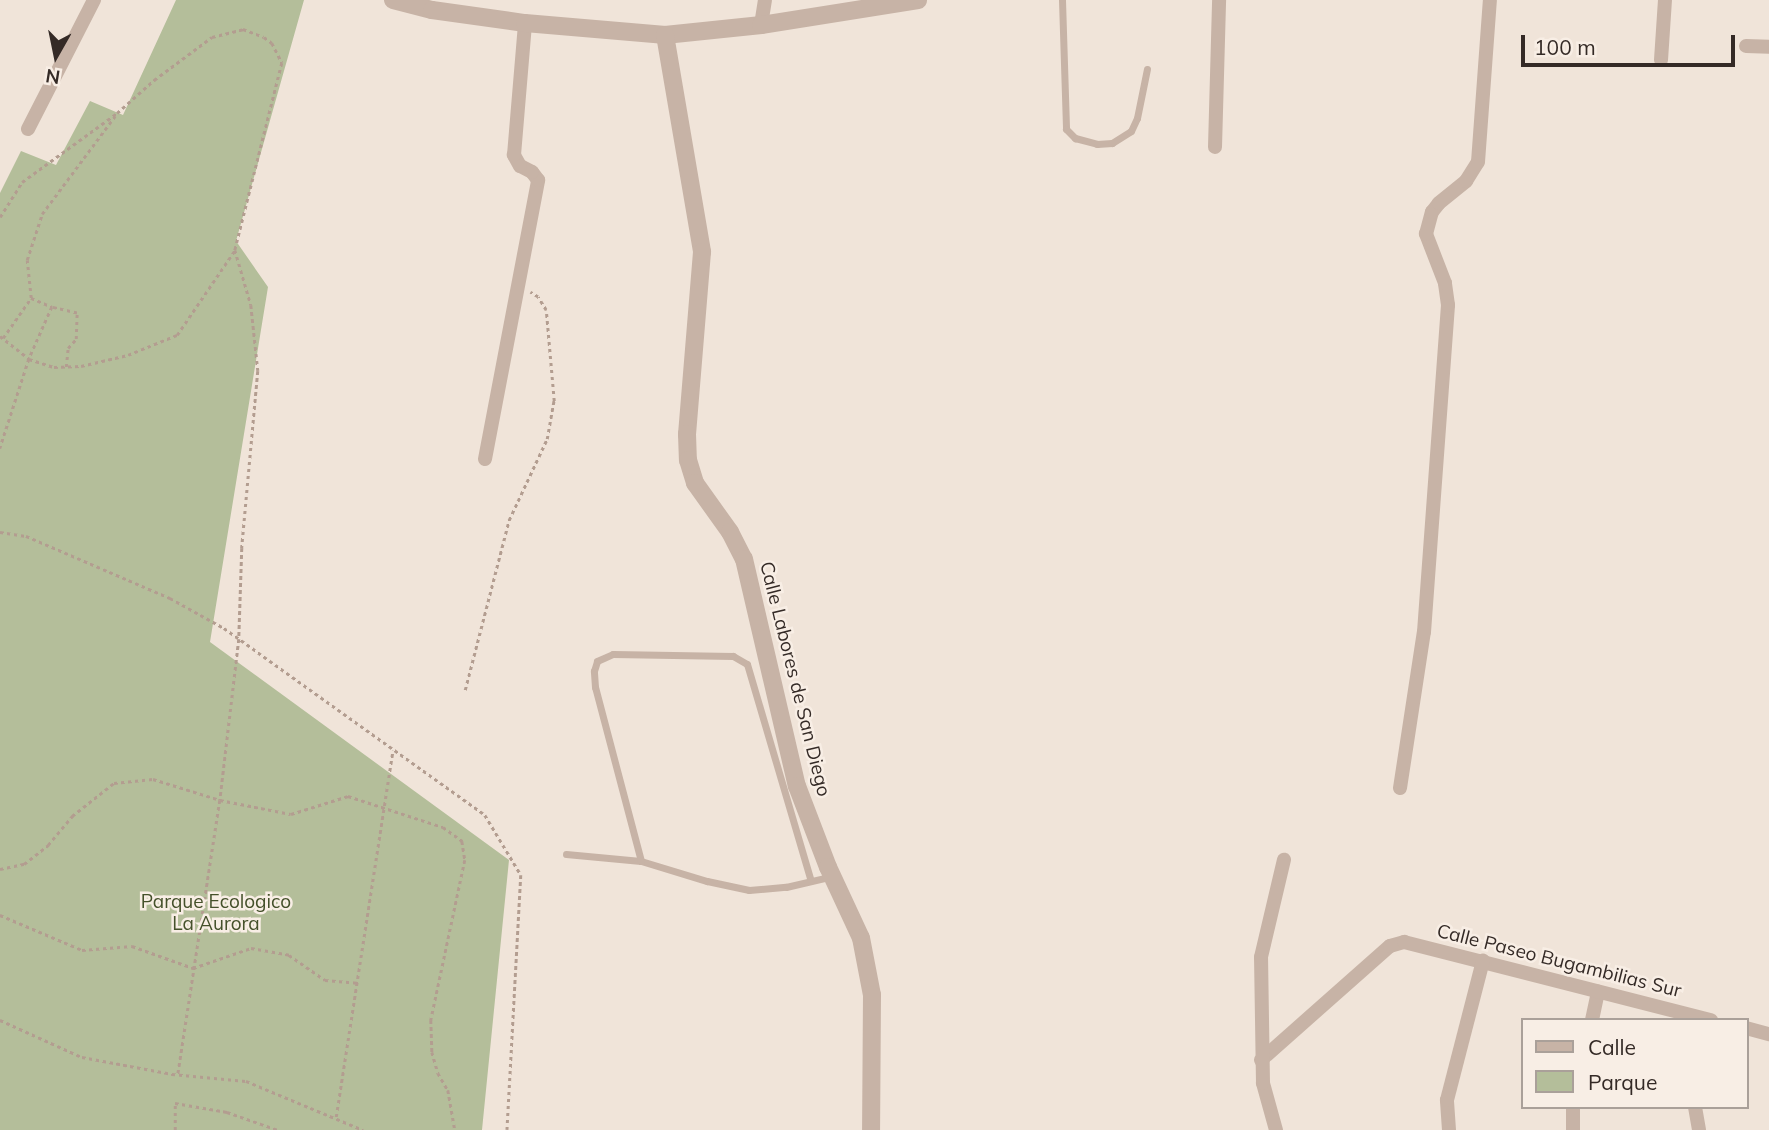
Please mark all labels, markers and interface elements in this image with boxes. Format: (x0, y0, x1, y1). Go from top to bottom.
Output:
north arrow (21, 21, 91, 91)
scale bar (1524, 21, 1738, 65)
text: 100 m (1534, 34, 1596, 60)
text: N (44, 64, 62, 90)
street label: Calle Labores de San Diego (755, 559, 835, 799)
park label: Parque Ecologico La Aurora (141, 891, 291, 935)
street label: Calle Paseo Bugambilias Sur (1434, 920, 1684, 1002)
legend (1520, 1018, 1748, 1109)
text: Calle (1588, 1034, 1636, 1060)
text: Parque (1588, 1069, 1657, 1095)

